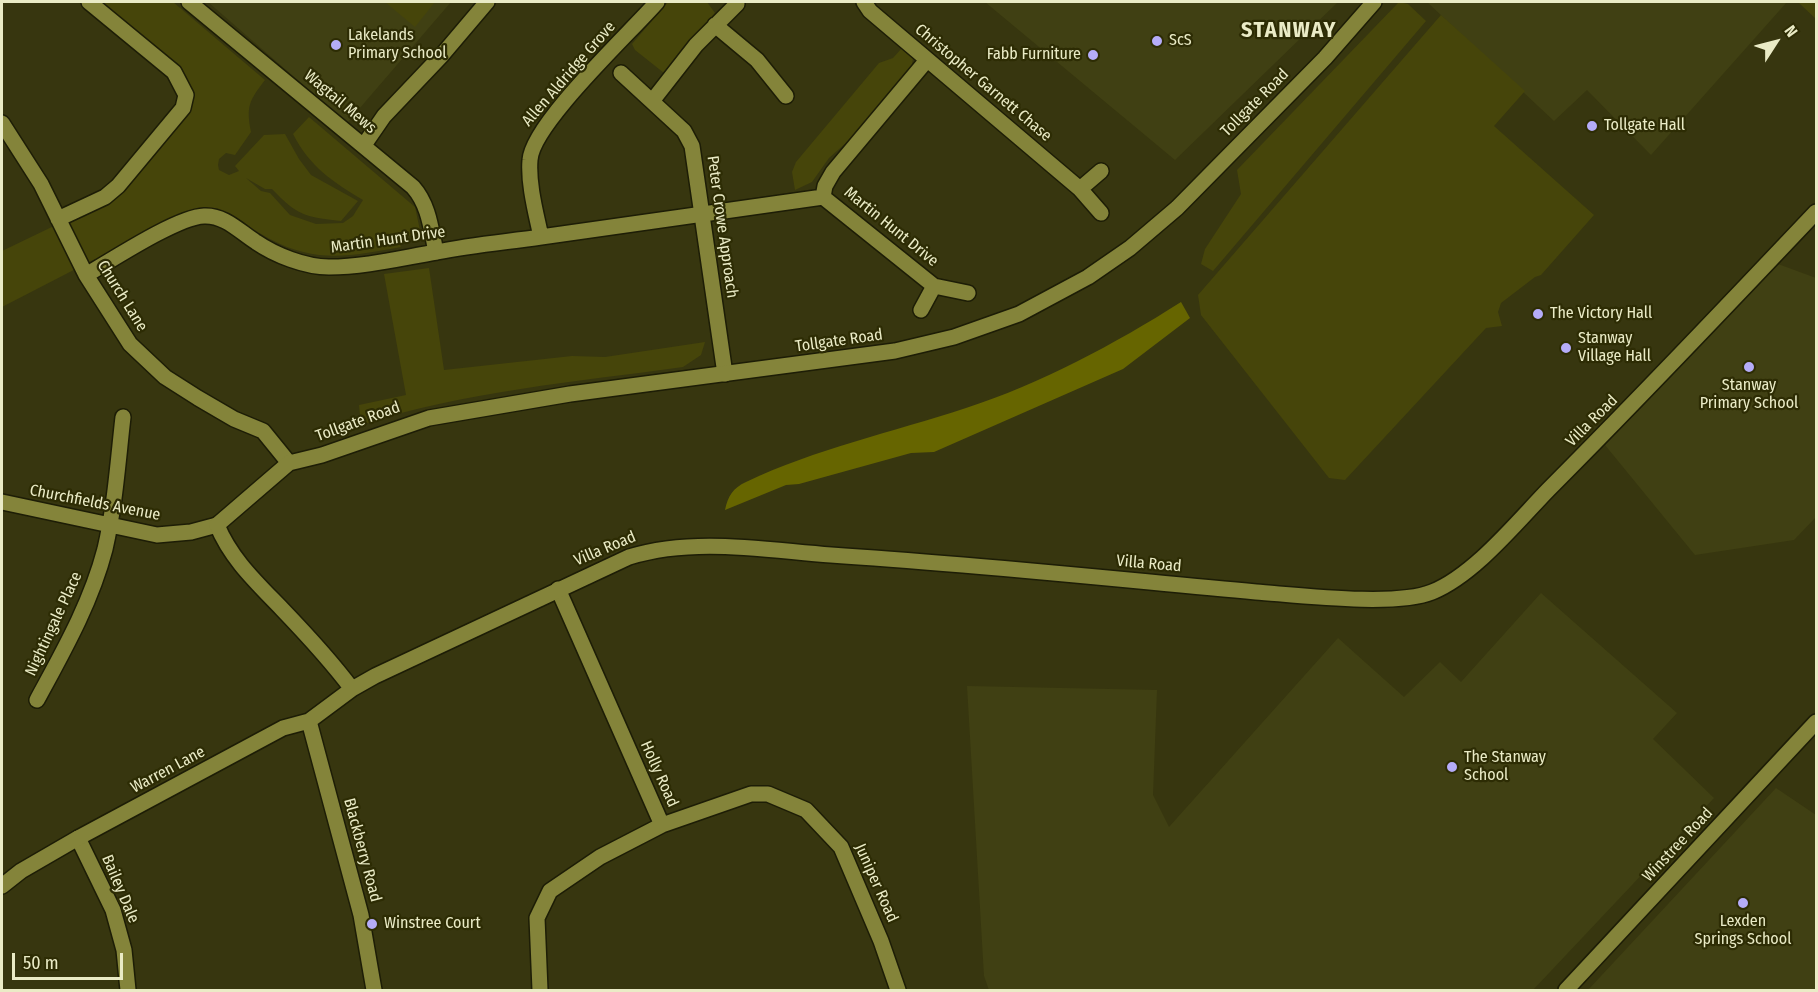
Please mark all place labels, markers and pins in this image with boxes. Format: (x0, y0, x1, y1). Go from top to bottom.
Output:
place label: Lakelands Primary School (348, 26, 447, 64)
place label: ScS (1169, 31, 1192, 51)
marker: ScS (1150, 34, 1164, 48)
marker: Lakelands Primary School (329, 38, 343, 52)
place label: Fabb Furniture (987, 45, 1081, 65)
marker: Fabb Furniture (1086, 48, 1100, 62)
place label: Tollgate Hall (1604, 116, 1685, 136)
marker: Tollgate Hall (1585, 119, 1599, 133)
place label: The Victory Hall (1550, 304, 1652, 324)
marker: The Victory Hall (1531, 307, 1545, 321)
place label: Stanway Village Hall (1578, 329, 1651, 367)
marker: Stanway Village Hall (1559, 341, 1573, 355)
marker: Stanway Primary School (1742, 360, 1756, 374)
place label: Stanway Primary School (1700, 376, 1798, 414)
place label: The Stanway School (1464, 748, 1546, 786)
marker: The Stanway School (1445, 760, 1459, 774)
marker: Lexden Springs School (1736, 896, 1750, 910)
place label: Lexden Springs School (1695, 912, 1791, 950)
place label: Winstree Court (384, 914, 481, 934)
marker: Winstree Court (365, 917, 379, 931)

